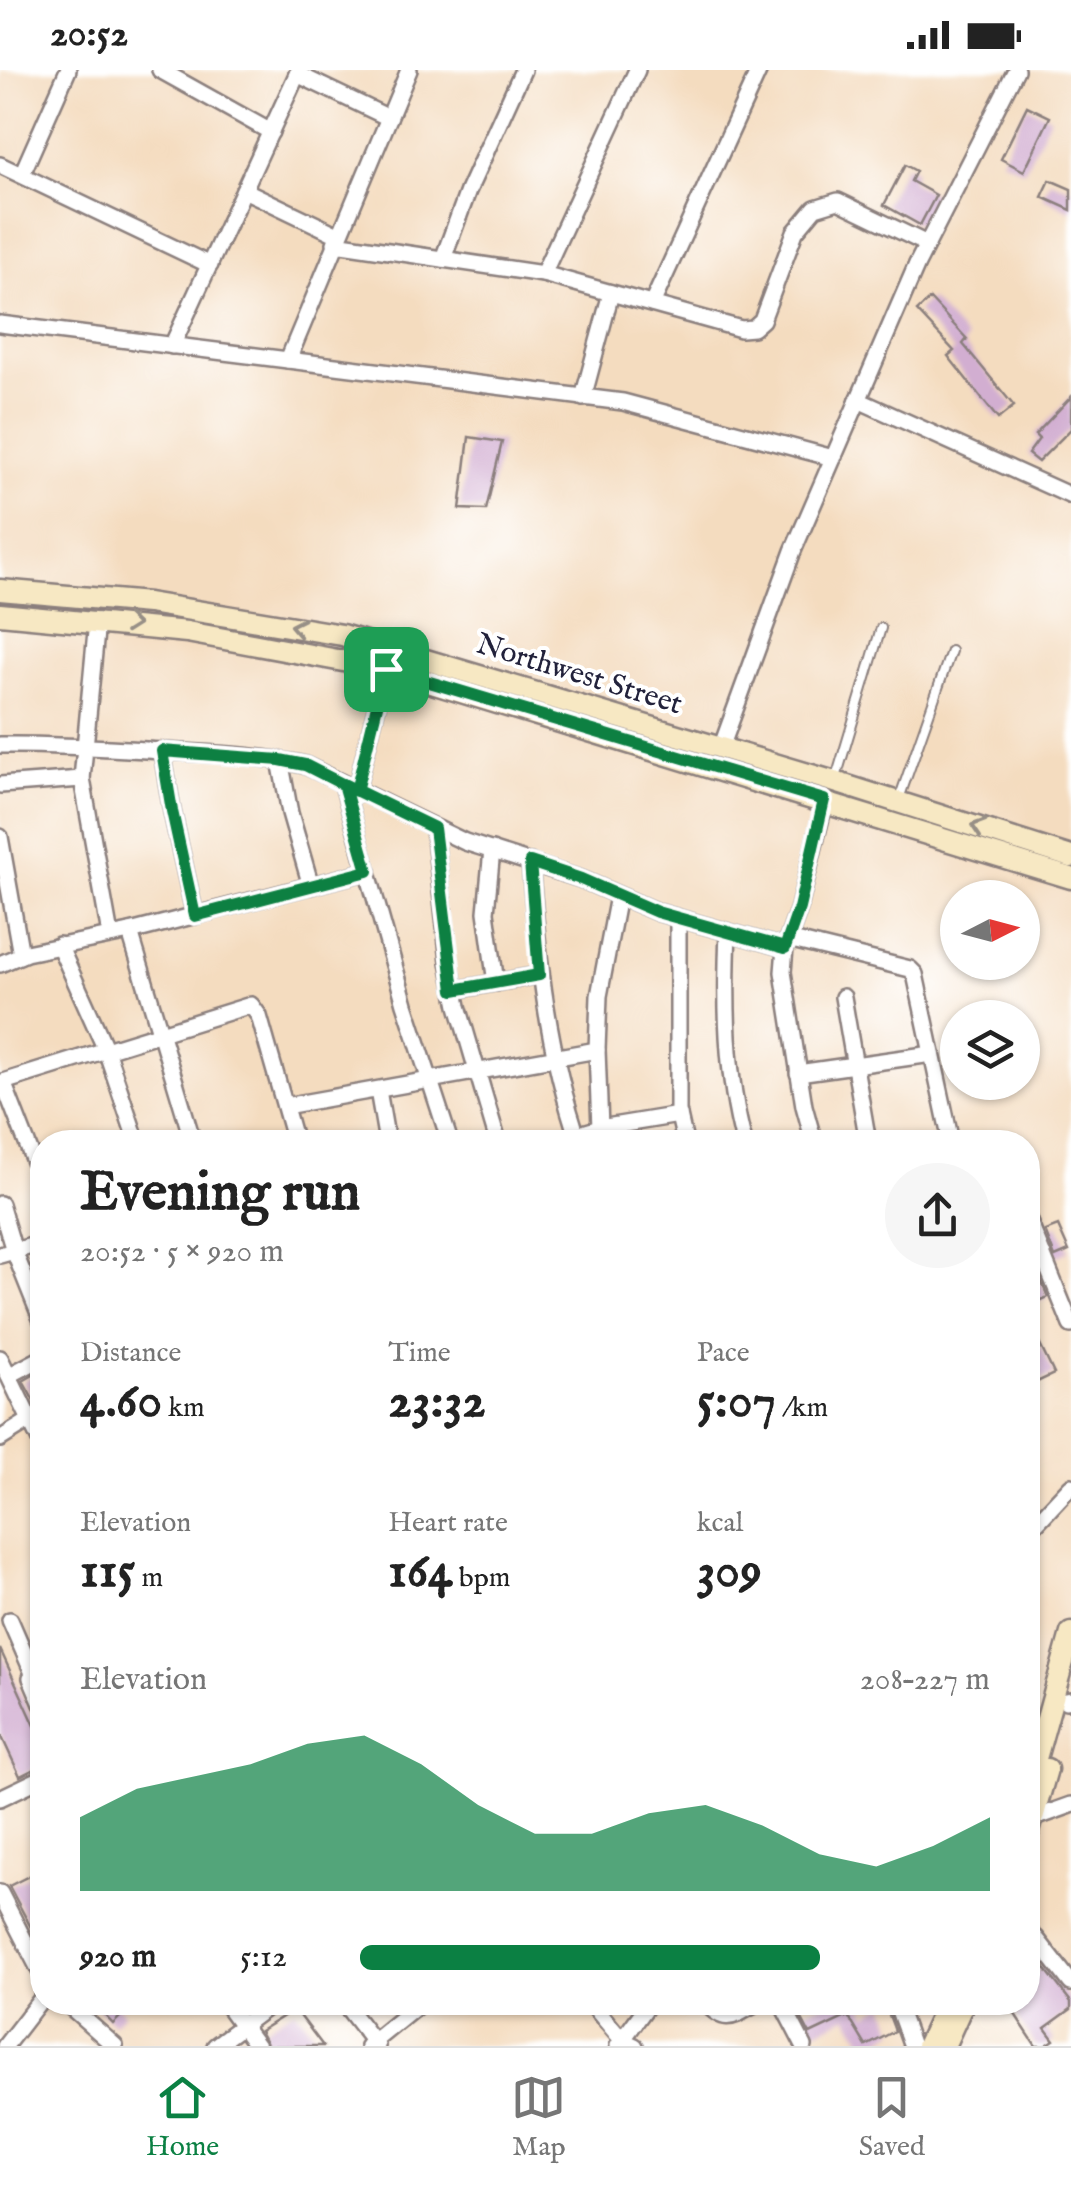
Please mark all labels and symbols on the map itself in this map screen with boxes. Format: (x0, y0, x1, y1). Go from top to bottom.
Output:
one-way arrow (124, 613, 140, 634)
one-way arrow (289, 617, 305, 638)
street label: Northwest Street (471, 626, 687, 724)
pin (344, 627, 429, 712)
one-way arrow (970, 819, 987, 839)
north arrow (940, 880, 1040, 980)

